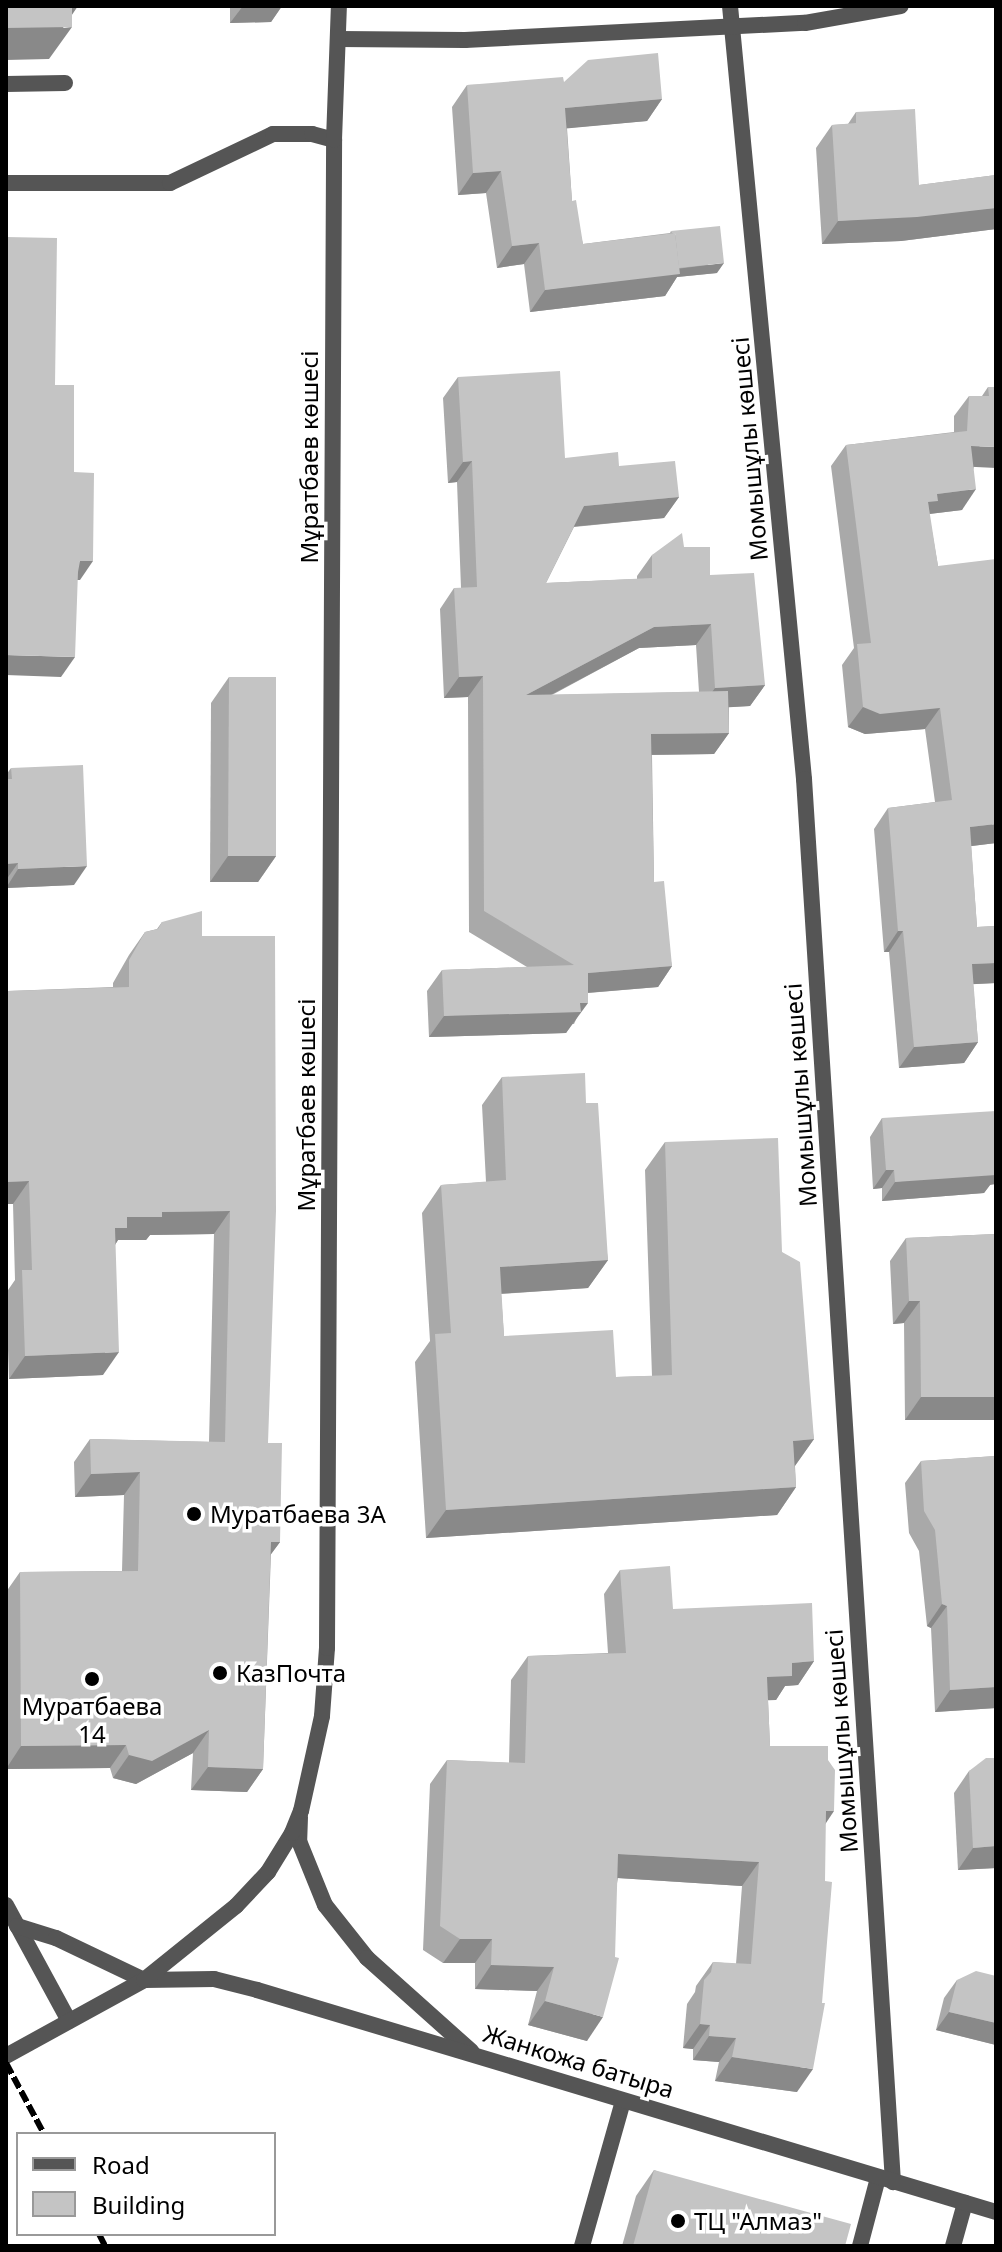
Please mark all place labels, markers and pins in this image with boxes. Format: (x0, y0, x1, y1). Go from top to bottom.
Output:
place label: Муратбаева 3А (210, 1500, 386, 1528)
marker: Муратбаева 3А (185, 1505, 203, 1523)
place label: КазПочта (236, 1659, 346, 1687)
marker: КазПочта (211, 1664, 229, 1682)
marker: Муратбаева 14 (83, 1670, 101, 1688)
place label: Муратбаева 14 (22, 1692, 162, 1748)
place label: ТЦ "Алмаз" (694, 2207, 822, 2235)
marker: ТЦ "Алмаз" (669, 2212, 687, 2230)

